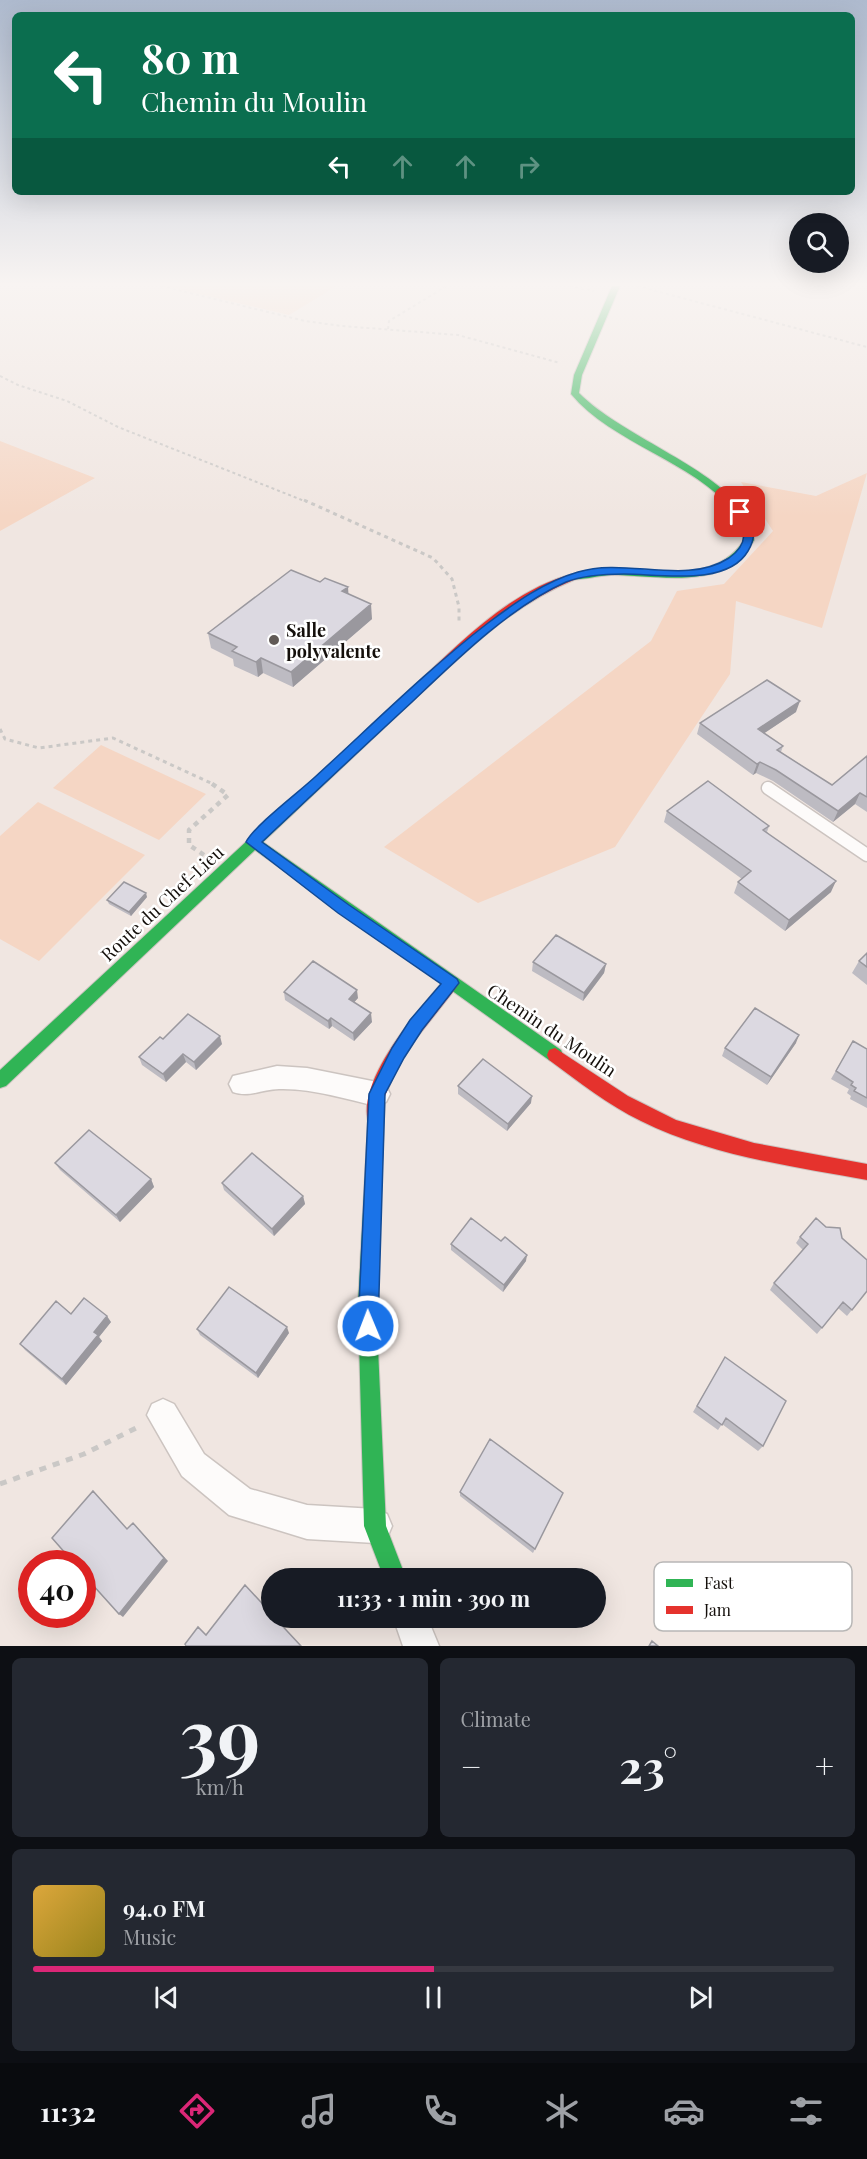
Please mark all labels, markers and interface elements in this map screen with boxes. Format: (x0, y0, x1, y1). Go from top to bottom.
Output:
text: 80 m (141, 29, 239, 85)
icon: left (42, 36, 120, 114)
text: Chemin du Moulin (141, 83, 367, 119)
icon: left (323, 150, 356, 183)
icon: ahead (386, 150, 419, 183)
icon: ahead (449, 150, 482, 183)
icon: right (512, 150, 545, 183)
map controls (789, 213, 849, 273)
button: search (789, 213, 849, 273)
pin (714, 486, 765, 537)
icon: arrive (723, 495, 756, 528)
place label: Salle polyvalente (286, 618, 381, 663)
marker: Salle polyvalente (267, 633, 281, 647)
street label: Route du Chef-Lieu (96, 840, 229, 966)
street label: Chemin du Moulin (483, 978, 621, 1082)
position arrow (336, 1294, 400, 1358)
speed limit sign: 40 (18, 1550, 96, 1628)
legend (654, 1562, 852, 1631)
text: Fast (704, 1572, 734, 1593)
text: 11:33 · 1 min · 390 m (337, 1583, 530, 1613)
text: Jam (703, 1599, 731, 1620)
text: 39 (179, 1682, 260, 1786)
text: Climate (461, 1705, 531, 1732)
text: 23° (619, 1735, 677, 1795)
text: − (461, 1743, 482, 1787)
text: + (815, 1743, 834, 1787)
text: km/h (196, 1773, 244, 1800)
text: 94.0 FM (123, 1893, 205, 1923)
text: Music (123, 1923, 176, 1950)
icon: previous (150, 1981, 183, 2014)
icon: pause (417, 1981, 450, 2014)
icon: next (684, 1981, 717, 2014)
icon: directions (176, 2090, 218, 2132)
icon: music (298, 2090, 340, 2132)
icon: phone (419, 2090, 461, 2132)
icon: climate (541, 2090, 583, 2132)
icon: car (663, 2090, 705, 2132)
icon: filters (785, 2090, 827, 2132)
text: 11:32 (40, 2093, 96, 2129)

